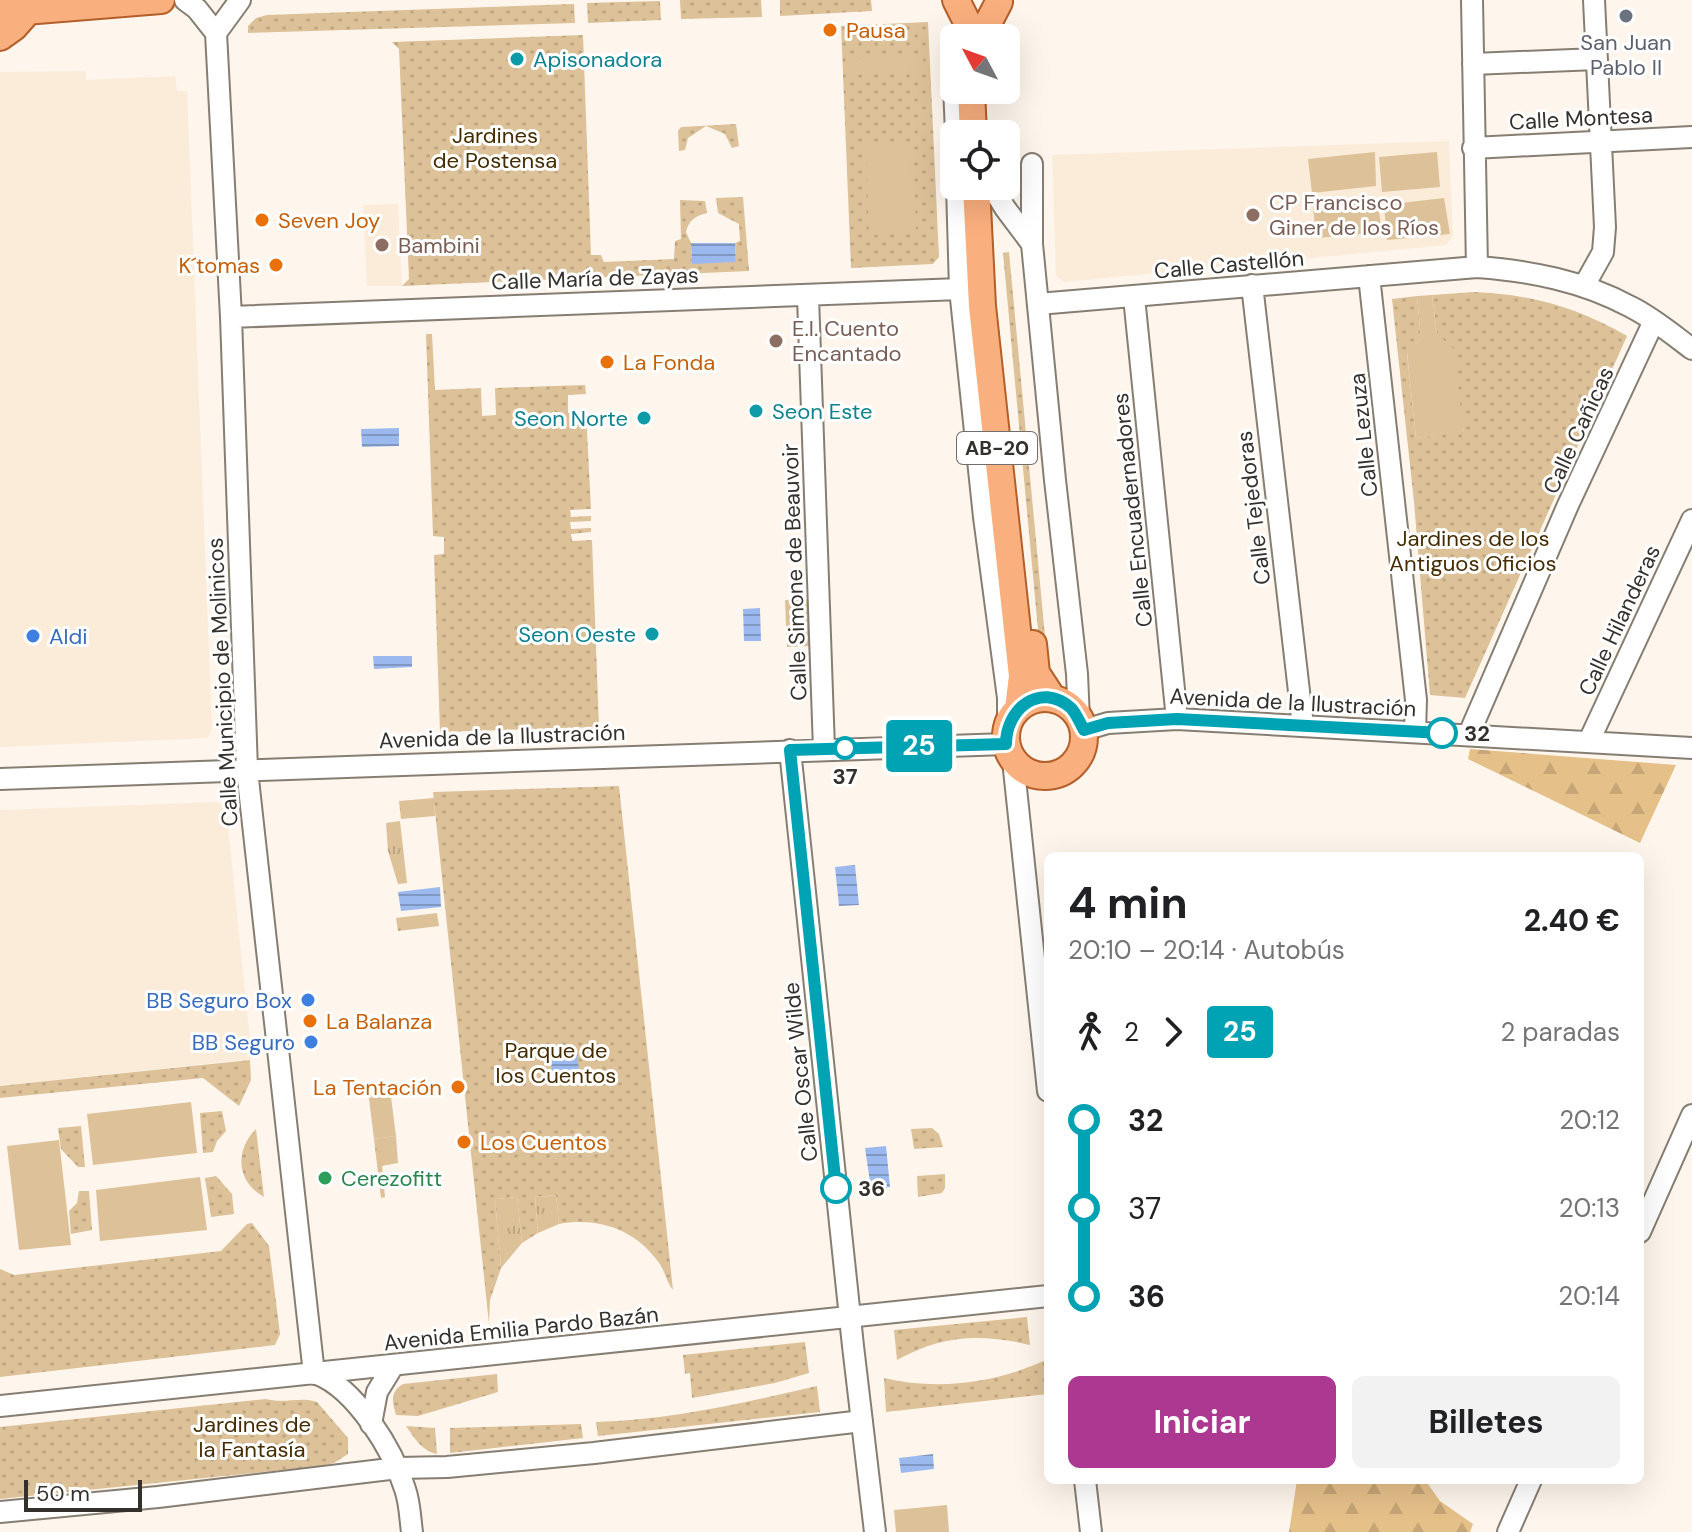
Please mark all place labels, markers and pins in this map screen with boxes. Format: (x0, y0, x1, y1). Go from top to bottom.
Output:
marker: San Juan Pablo II (1617, 7, 1635, 25)
place label: Pausa (846, 16, 906, 45)
marker: Pausa (821, 21, 839, 39)
place label: San Juan Pablo II (1580, 28, 1672, 82)
place label: Apisonadora (533, 45, 662, 74)
marker: Apisonadora (508, 50, 526, 68)
place label: CP Francisco Giner de los Ríos (1269, 188, 1439, 242)
place label: Seven Joy (278, 206, 380, 235)
marker: CP Francisco Giner de los Ríos (1244, 206, 1262, 224)
marker: Seven Joy (253, 211, 271, 229)
place label: Bambini (398, 231, 480, 260)
marker: Bambini (373, 236, 391, 254)
place label: K´tomas (178, 251, 260, 280)
marker: K´tomas (267, 256, 285, 274)
place label: E.I. Cuento Encantado (792, 314, 902, 368)
marker: E.I. Cuento Encantado (767, 332, 785, 350)
place label: La Fonda (623, 348, 715, 377)
marker: La Fonda (598, 353, 616, 371)
place label: Seon Este (772, 397, 873, 426)
marker: Seon Este (747, 402, 765, 420)
place label: Seon Norte (514, 404, 628, 433)
marker: Seon Norte (635, 409, 653, 427)
place label: Seon Oeste (518, 620, 636, 649)
place label: Aldi (49, 622, 88, 651)
marker: Seon Oeste (643, 625, 661, 643)
marker: Aldi (24, 627, 42, 645)
marker: 32 (1427, 718, 1457, 748)
place label: 32 (1464, 719, 1490, 748)
marker: 37 (834, 737, 856, 759)
place label: 37 (833, 762, 858, 791)
place label: BB Seguro Box (146, 986, 292, 1015)
marker: BB Seguro Box (299, 991, 317, 1009)
place label: La Balanza (326, 1007, 432, 1036)
marker: La Balanza (301, 1012, 319, 1030)
place label: BB Seguro (192, 1028, 295, 1057)
marker: BB Seguro (302, 1033, 320, 1051)
place label: La Tentación (313, 1073, 442, 1102)
marker: La Tentación (449, 1078, 467, 1096)
place label: Los Cuentos (480, 1128, 607, 1157)
marker: Los Cuentos (455, 1133, 473, 1151)
place label: Cerezofitt (341, 1164, 442, 1193)
marker: Cerezofitt (316, 1169, 334, 1187)
marker: 36 (821, 1173, 851, 1203)
place label: 36 (858, 1174, 885, 1203)

